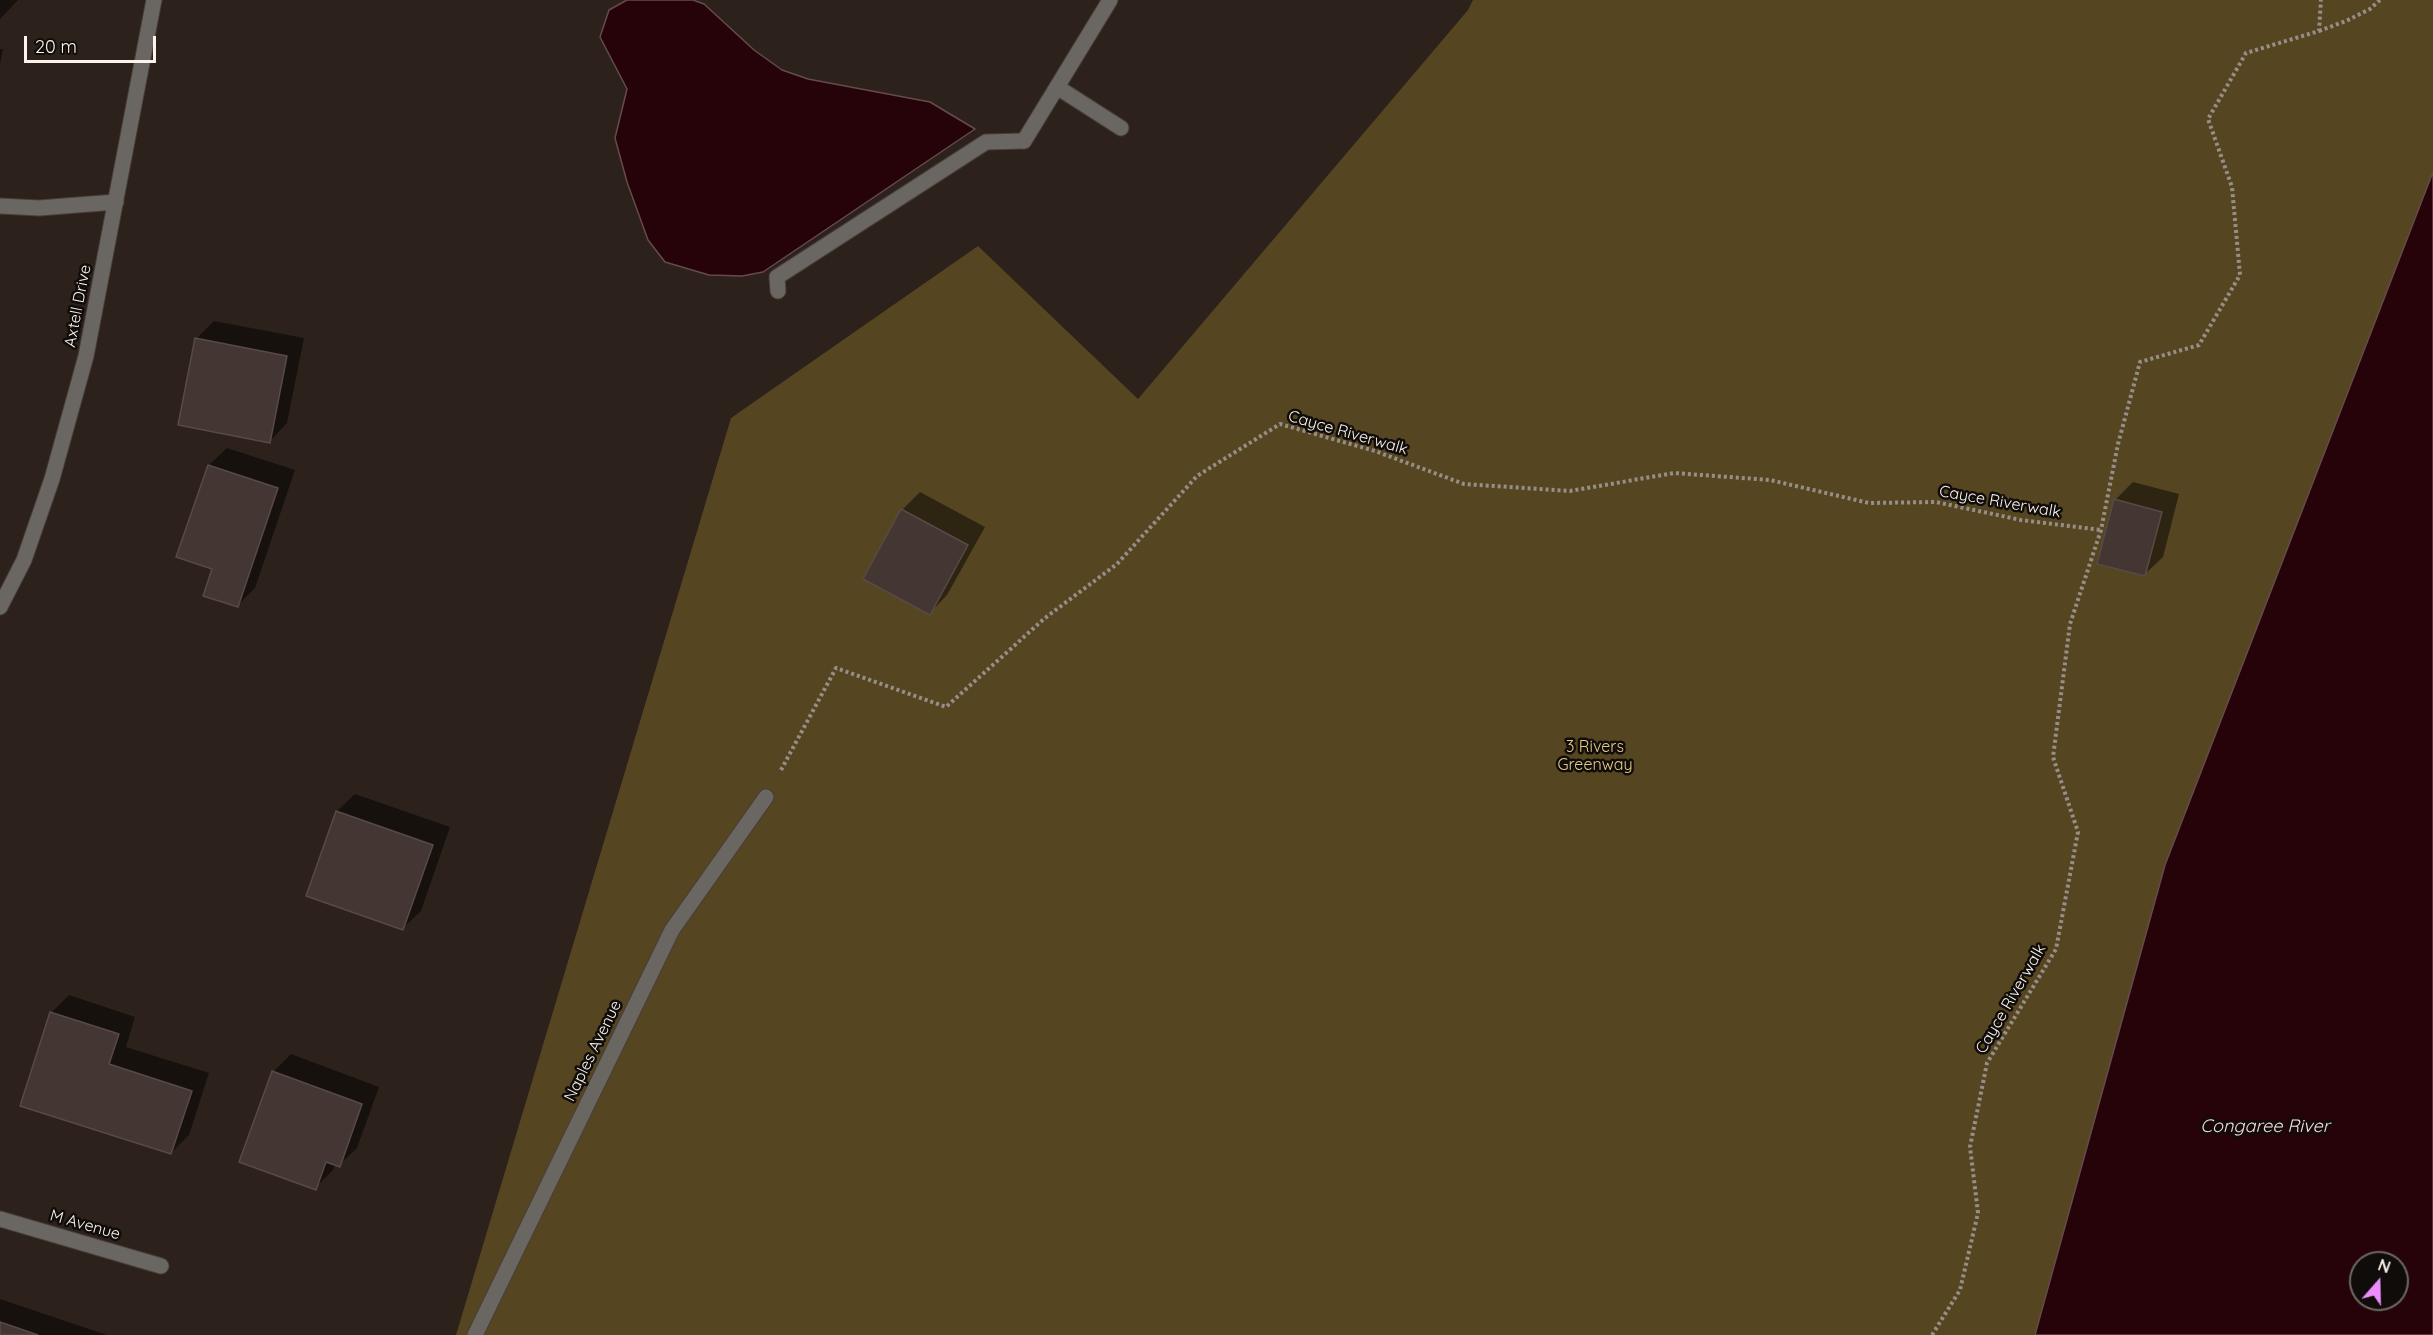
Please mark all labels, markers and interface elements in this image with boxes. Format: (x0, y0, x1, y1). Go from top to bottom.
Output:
scale bar (27, 24, 159, 62)
text: 20 m (35, 35, 77, 58)
street label: Axtell Drive (61, 263, 95, 349)
street label: Cayce Riverwalk (1286, 407, 1410, 459)
street label: Cayce Riverwalk (1938, 482, 2062, 522)
park label: 3 Rivers Greenway (1557, 737, 1633, 775)
street label: Cayce Riverwalk (1972, 941, 2050, 1057)
street label: Naples Avenue (560, 997, 626, 1105)
water label: Congaree River (2200, 1116, 2330, 1138)
street label: M Avenue (48, 1206, 122, 1244)
north arrow (2349, 1251, 2409, 1311)
text: N (2376, 1255, 2393, 1277)

